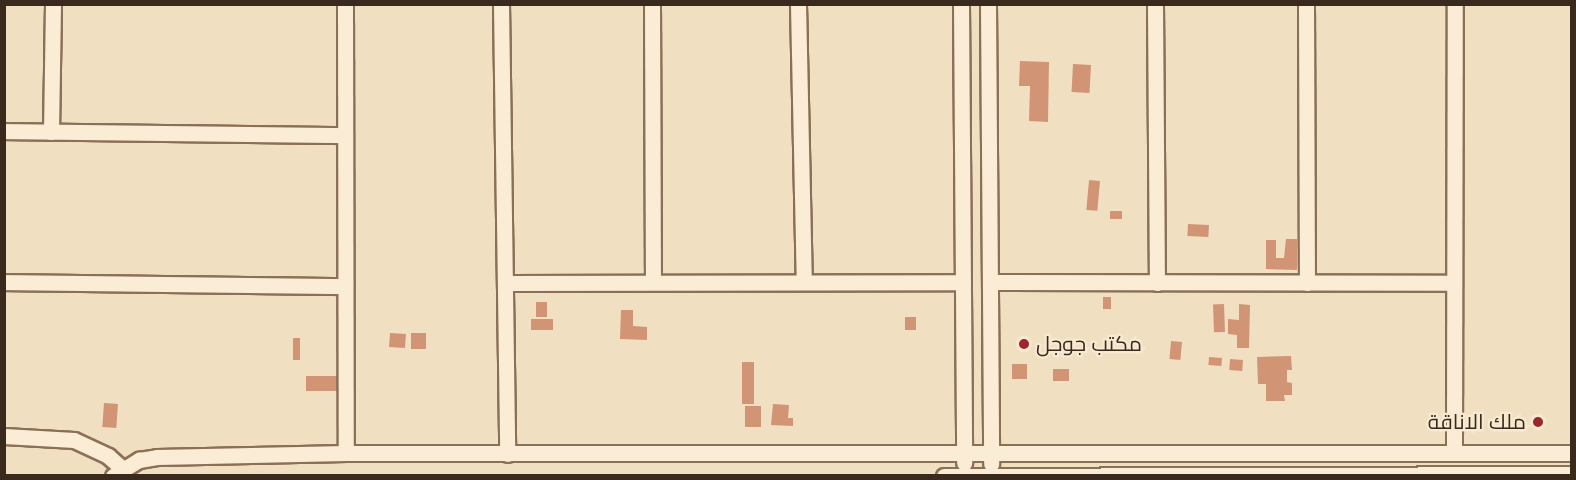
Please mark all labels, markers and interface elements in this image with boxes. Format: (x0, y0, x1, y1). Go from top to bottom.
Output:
place label: مكتب جوجل (1036, 331, 1142, 357)
marker: مكتب جوجل (1017, 337, 1031, 351)
place label: ملك الاناقة (1428, 409, 1526, 435)
marker: ملك الاناقة (1531, 415, 1545, 429)

